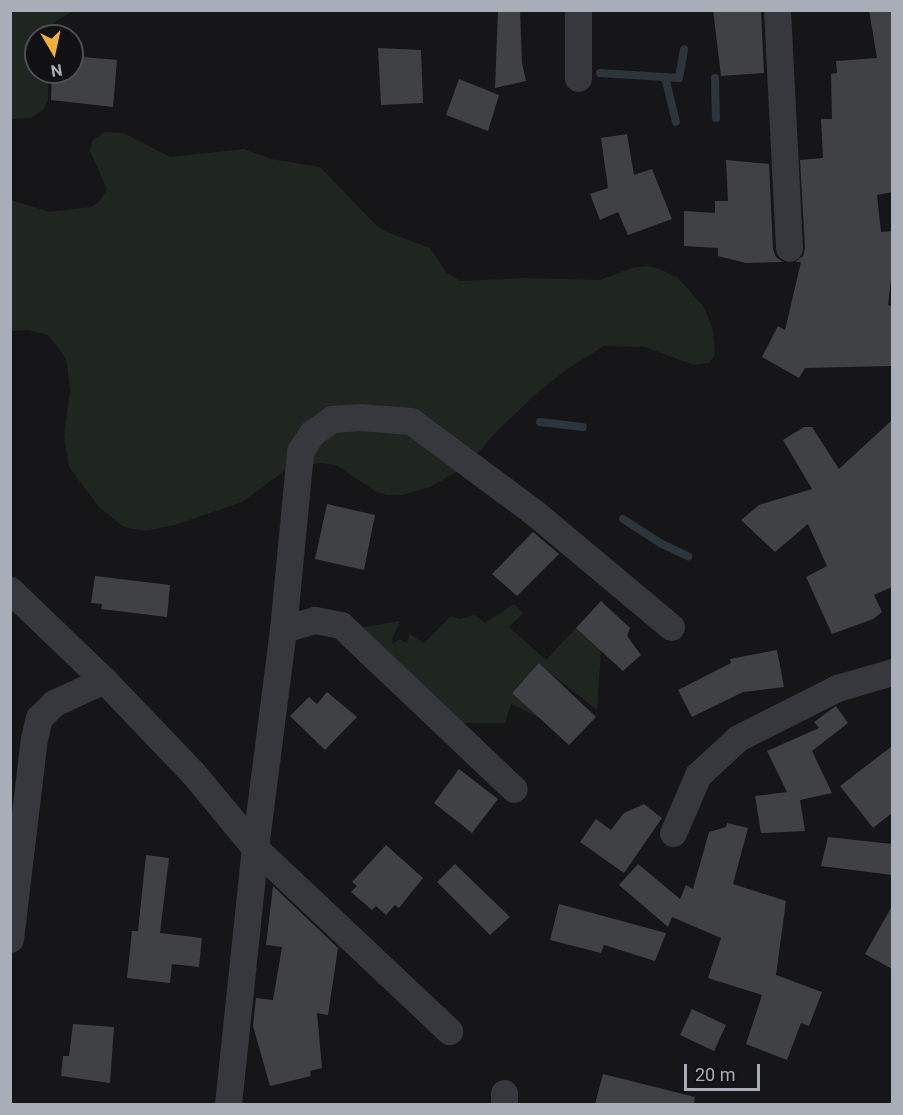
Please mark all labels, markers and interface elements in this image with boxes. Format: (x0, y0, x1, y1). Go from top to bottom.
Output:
north arrow (24, 24, 84, 84)
text: N (50, 60, 64, 81)
scale bar (687, 1052, 764, 1090)
text: 20 m (695, 1064, 735, 1085)

